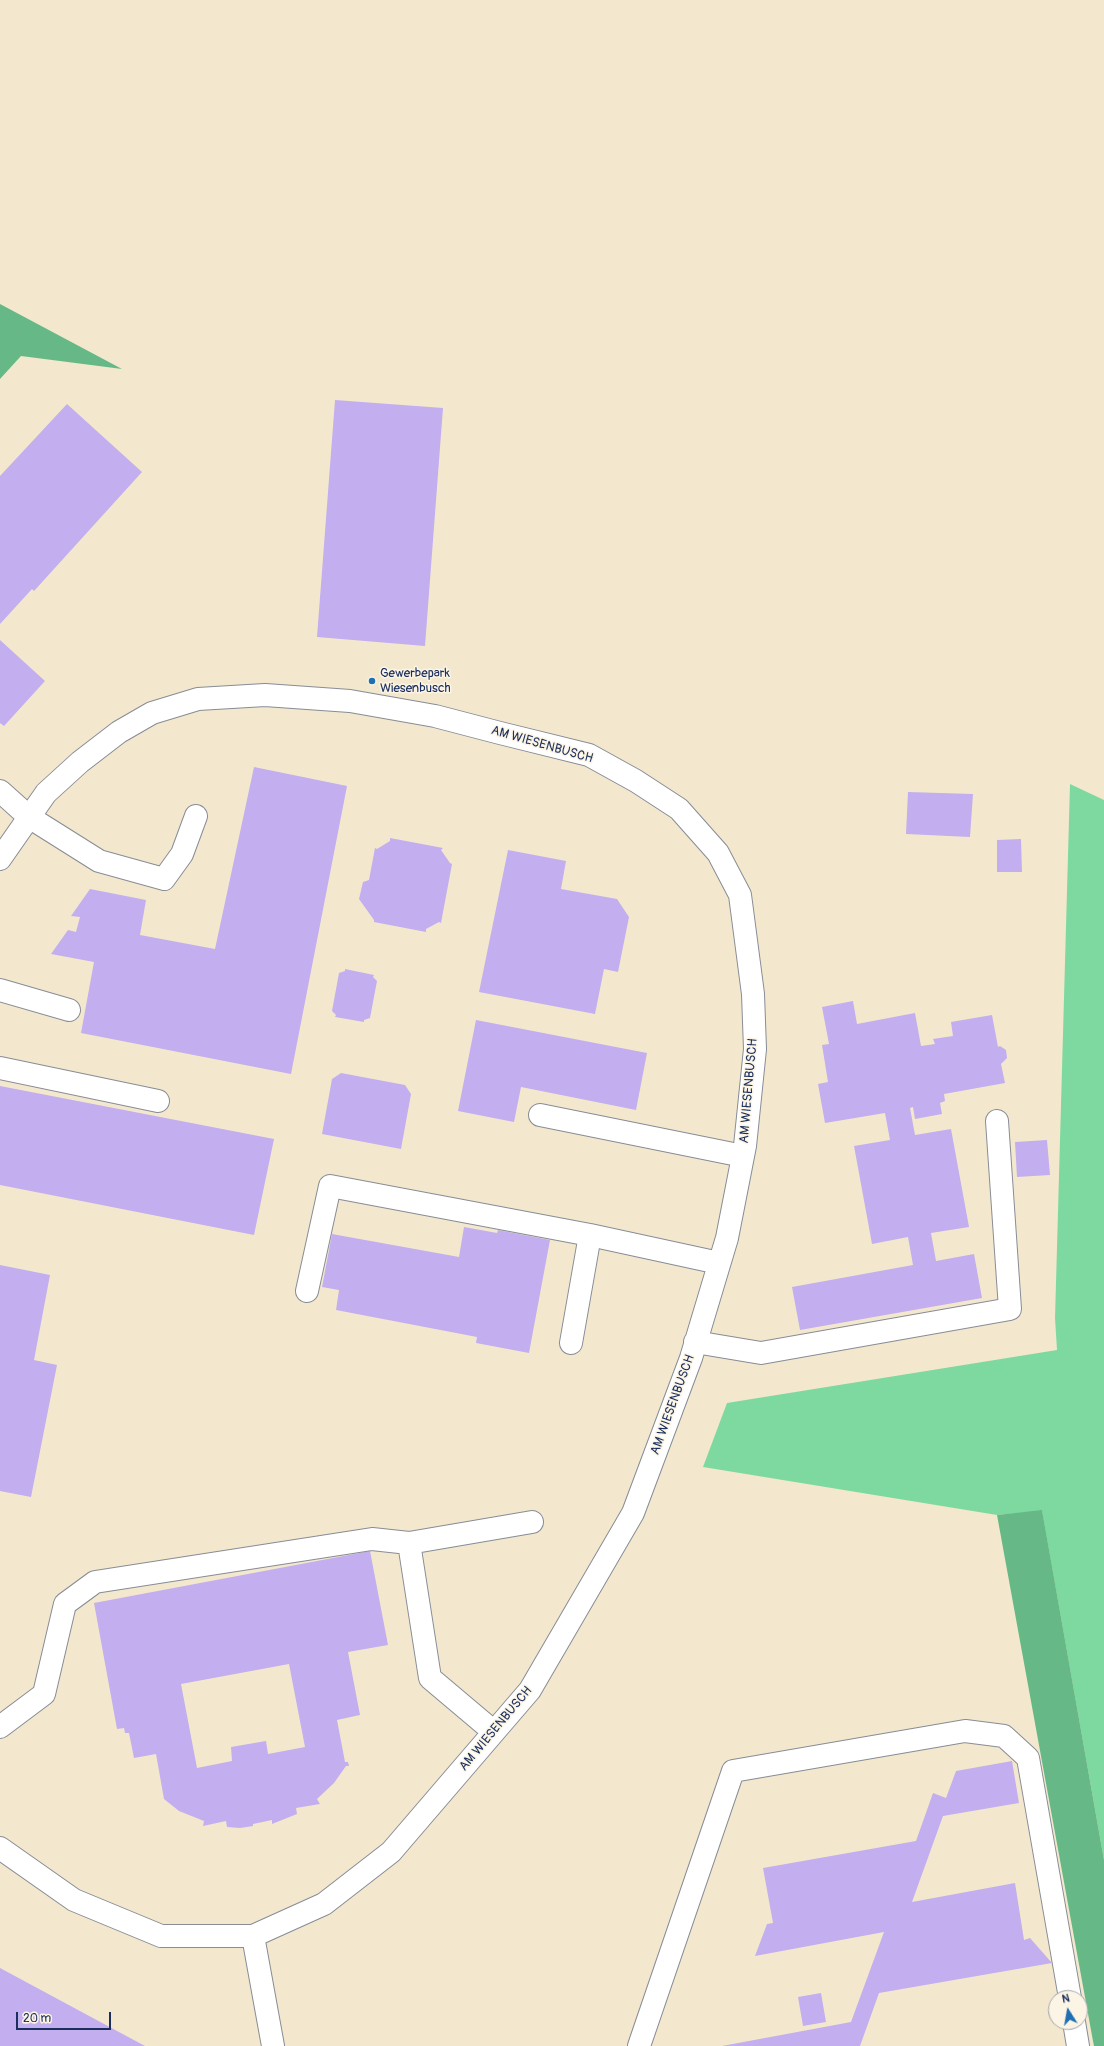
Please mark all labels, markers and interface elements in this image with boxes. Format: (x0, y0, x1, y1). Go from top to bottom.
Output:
place label: Gewerbepark Wiesenbusch (380, 666, 451, 697)
marker: Gewerbepark Wiesenbusch (367, 676, 377, 686)
street label: AM WIESENBUSCH (489, 723, 595, 767)
street label: AM WIESENBUSCH (737, 1038, 761, 1144)
street label: AM WIESENBUSCH (648, 1353, 698, 1457)
street label: AM WIESENBUSCH (456, 1684, 536, 1774)
north arrow (1048, 1990, 1088, 2030)
text: N (1061, 1992, 1071, 2006)
scale bar (18, 2004, 113, 2030)
text: 20 m (23, 2011, 51, 2026)

